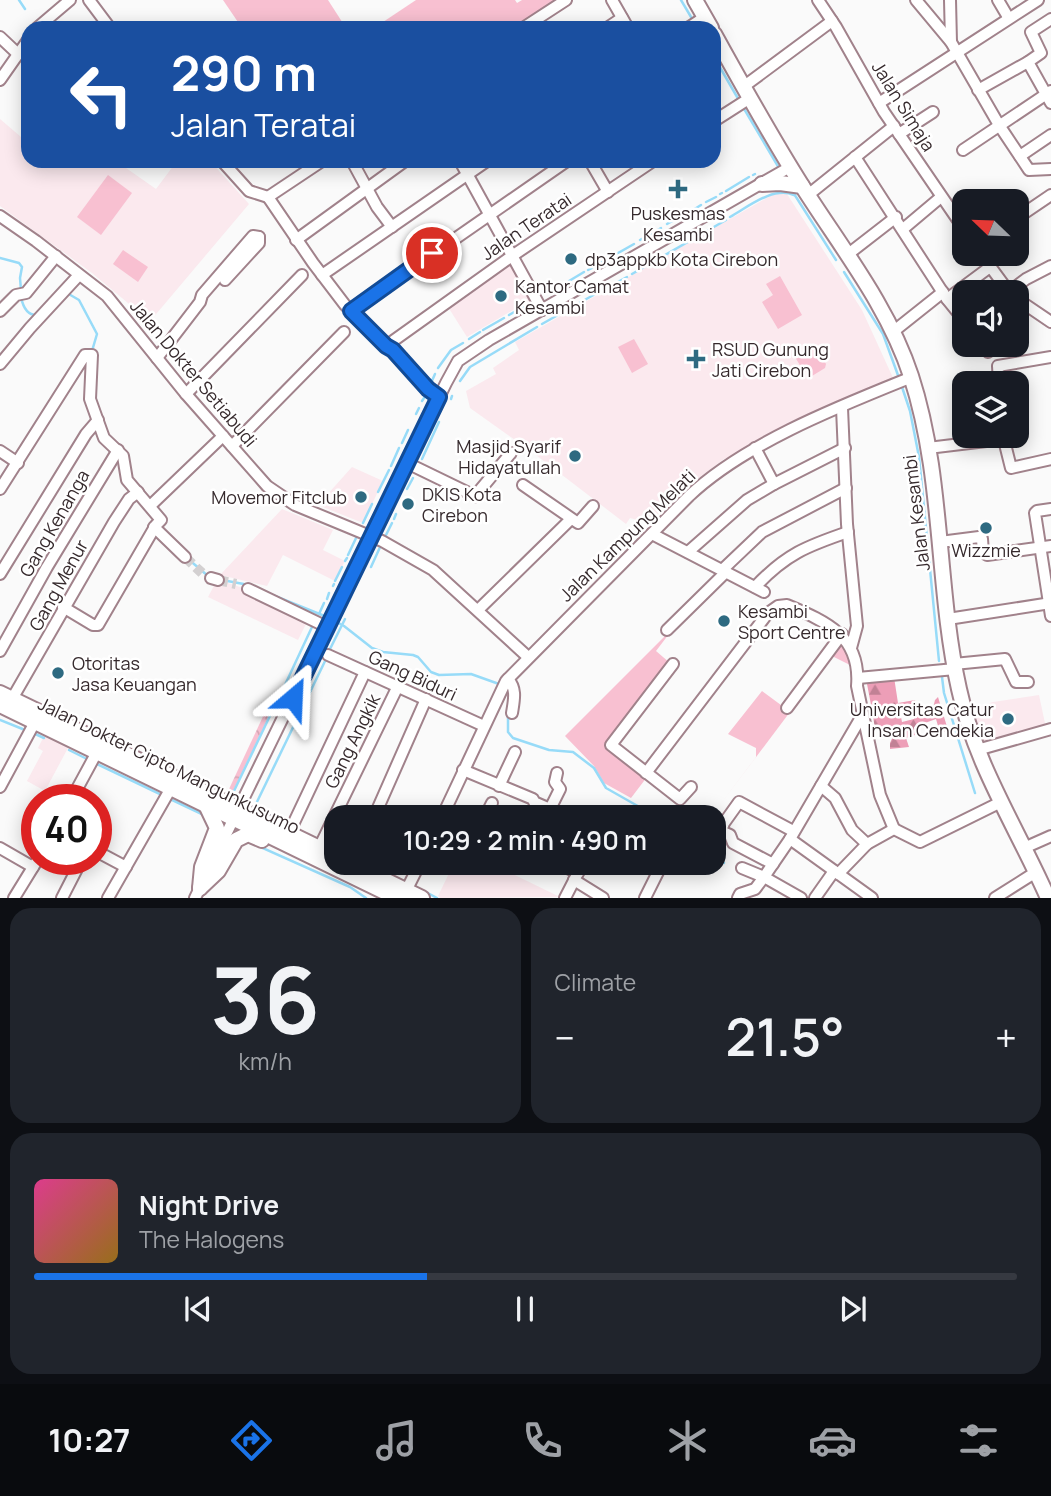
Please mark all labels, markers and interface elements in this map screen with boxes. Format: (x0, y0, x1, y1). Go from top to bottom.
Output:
text: 290 m (171, 39, 317, 106)
icon: left (56, 49, 147, 140)
street label: Jalan Simaja (867, 56, 941, 156)
text: Jalan Teratai (171, 103, 356, 147)
marker: Puskesmas Kesambi (668, 179, 688, 199)
street label: Jalan Teratai (476, 187, 576, 265)
north arrow (952, 189, 1029, 266)
map controls (952, 189, 1029, 448)
place label: Puskesmas Kesambi (631, 201, 725, 246)
pin (402, 223, 462, 283)
icon: arrive (413, 234, 451, 272)
place label: dp3appkb Kota Cirebon (585, 247, 778, 271)
marker: dp3appkb Kota Cirebon (563, 251, 579, 267)
place label: Kantor Camat Kesambi (515, 274, 629, 319)
button: sound (952, 280, 1029, 357)
marker: Kantor Camat Kesambi (493, 288, 509, 304)
street label: Jalan Dokter Setiabudi (125, 294, 263, 452)
place label: RSUD Gunung Jati Cirebon (712, 337, 829, 382)
marker: RSUD Gunung Jati Cirebon (686, 349, 706, 369)
button: layers (952, 371, 1029, 448)
place label: Masjid Syarif Hidayatullah (456, 434, 562, 479)
marker: Masjid Syarif Hidayatullah (567, 448, 583, 464)
street label: Jalan Kesambi (897, 454, 935, 572)
street label: Jalan Kampung Melati (554, 464, 700, 606)
street label: Gang Kenanga (14, 465, 94, 581)
place label: DKIS Kota Cirebon (422, 482, 502, 527)
place label: Movemor Fitclub (211, 485, 347, 509)
marker: Movemor Fitclub (353, 489, 369, 505)
marker: DKIS Kota Cirebon (400, 496, 416, 512)
marker: Wizzmie (978, 520, 994, 536)
street label: Gang Menur (23, 535, 93, 635)
place label: Wizzmie (951, 538, 1021, 562)
place label: Kesambi Sport Centre (738, 599, 846, 644)
marker: Kesambi Sport Centre (716, 613, 732, 629)
street label: Gang Biduri (365, 644, 461, 706)
place label: Otoritas Jasa Keuangan (72, 651, 197, 696)
position arrow (256, 661, 330, 735)
marker: Otoritas Jasa Keuangan (50, 665, 66, 681)
street label: Gang Angkik (319, 689, 386, 792)
street label: Jalan Dokter Cipto Mangunkusumo (34, 691, 304, 839)
place label: Universitas Catur Insan Cendekia (850, 697, 994, 742)
marker: Universitas Catur Insan Cendekia (1000, 711, 1016, 727)
speed limit sign: 40 (21, 784, 112, 875)
text: 10:29 · 2 min · 490 m (403, 822, 647, 858)
text: 36 (211, 937, 320, 1061)
text: Climate (555, 966, 636, 998)
text: 21.5° (726, 1001, 845, 1072)
text: − (555, 1011, 575, 1063)
text: + (995, 1011, 1017, 1063)
text: km/h (239, 1045, 292, 1077)
text: Night Drive (139, 1187, 279, 1223)
text: The Halogens (139, 1223, 284, 1255)
icon: previous (179, 1290, 217, 1328)
icon: pause (506, 1290, 544, 1328)
icon: next (834, 1290, 872, 1328)
icon: directions (227, 1416, 276, 1465)
icon: music (372, 1416, 421, 1465)
icon: phone (518, 1416, 567, 1465)
icon: climate (663, 1416, 712, 1465)
icon: car (808, 1416, 857, 1465)
icon: filters (954, 1416, 1003, 1465)
text: 10:27 (48, 1418, 130, 1462)

